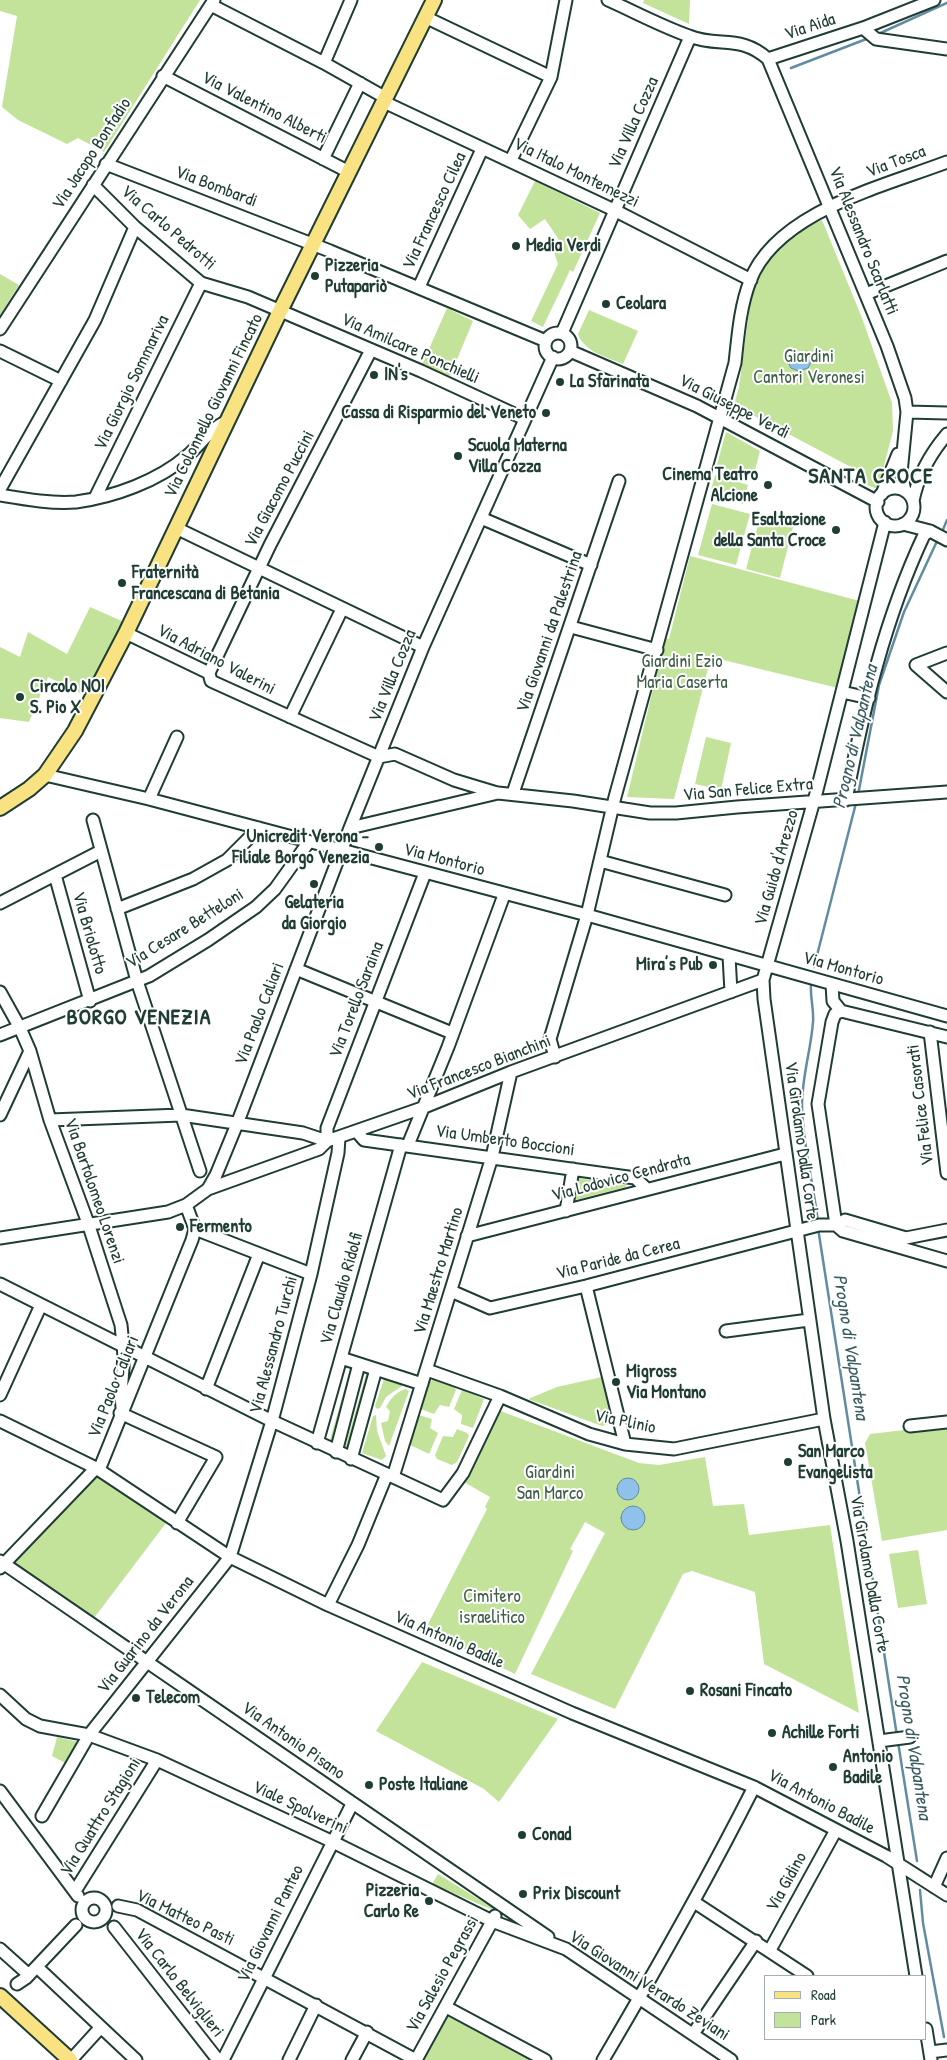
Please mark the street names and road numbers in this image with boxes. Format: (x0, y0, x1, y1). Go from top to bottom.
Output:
street label: Via Aida (782, 9, 838, 45)
street label: Via Valentino Alberti (198, 67, 330, 149)
street label: Via Villa Cozza (604, 74, 664, 172)
street label: Via Jacopo Bonfadio (48, 94, 136, 214)
street label: Via Italo Montemezzi (510, 133, 642, 213)
street label: Via Tosca (863, 141, 929, 183)
street label: Via Francesco Cilea (398, 149, 472, 273)
street label: Via Bombardi (172, 161, 260, 213)
street label: Via Alessandro Scarlatti (823, 164, 903, 318)
street label: Via Carlo Pedrotti (116, 181, 220, 275)
street label: Via Amilcare Ponchielli (338, 309, 482, 389)
street label: Via Colonnello Giovanni Fincato (160, 310, 268, 502)
street label: Via Giorgio Sommariva (90, 312, 174, 454)
street label: Via Giuseppe Verdi (675, 370, 793, 444)
street label: Via Giacomo Puccini (240, 427, 320, 551)
street label: Via Giovanni da Palestrina (512, 549, 588, 715)
street label: Via Adriano Valerini (153, 620, 279, 700)
street label: Via Villa Cozza (365, 627, 421, 725)
street label: Via San Felice Extra (682, 774, 814, 806)
street label: Via Guido d'Arezzo (750, 808, 804, 928)
street label: Via Montorio (401, 839, 487, 881)
street label: Via Cesare Betteloni (122, 884, 248, 974)
street label: Via Briolotto (67, 889, 111, 977)
street label: Via Torello Saraina (325, 939, 389, 1061)
street label: Via Montorio (800, 947, 886, 991)
street label: Via Paolo Caliari (231, 960, 289, 1068)
street label: Via Francesco Bianchini (404, 1031, 554, 1105)
street label: Via Felice Casorati (903, 1043, 939, 1167)
street label: Via Girolamo Dalla Corte (779, 1060, 823, 1222)
street label: Via Bartolomeo Lorenzi (59, 1115, 129, 1267)
street label: Via Umberto Boccioni (434, 1121, 576, 1161)
street label: Via Lodovico Cendrata (549, 1149, 693, 1207)
street label: Via Maestro Martino (409, 1205, 469, 1337)
street label: Via Claudio Ridolfi (316, 1231, 368, 1347)
street label: Via Paride da Cerea (554, 1233, 682, 1285)
street label: Via Alessandro Turchi (245, 1274, 303, 1416)
street label: Via Paolo Caliari (84, 1333, 144, 1441)
street label: Via Plinio (592, 1405, 658, 1439)
street label: Via Girolamo Dalla Corte (845, 1494, 893, 1654)
street label: Via Guarino da Verona (93, 1572, 199, 1698)
street label: Via Antonio Badile (390, 1606, 508, 1674)
street label: Via Antonio Pisano (237, 1697, 349, 1785)
street label: Via Quattro Stagioni (56, 1754, 146, 1880)
street label: Via Antonio Badile (764, 1765, 878, 1839)
street label: Viale Spolverini (249, 1776, 351, 1840)
street label: Via Gidino (762, 1849, 812, 1915)
street label: Via Giovanni Panteo (233, 1862, 309, 1986)
street label: Via Matteo Pasti (132, 1885, 238, 1951)
street label: Via Salesio Pegrassi (402, 1912, 484, 2036)
street label: Via Carlo Belviglieri (130, 1924, 228, 2042)
street label: Via Giovanni Verardo Zeviani (565, 1926, 733, 2046)

